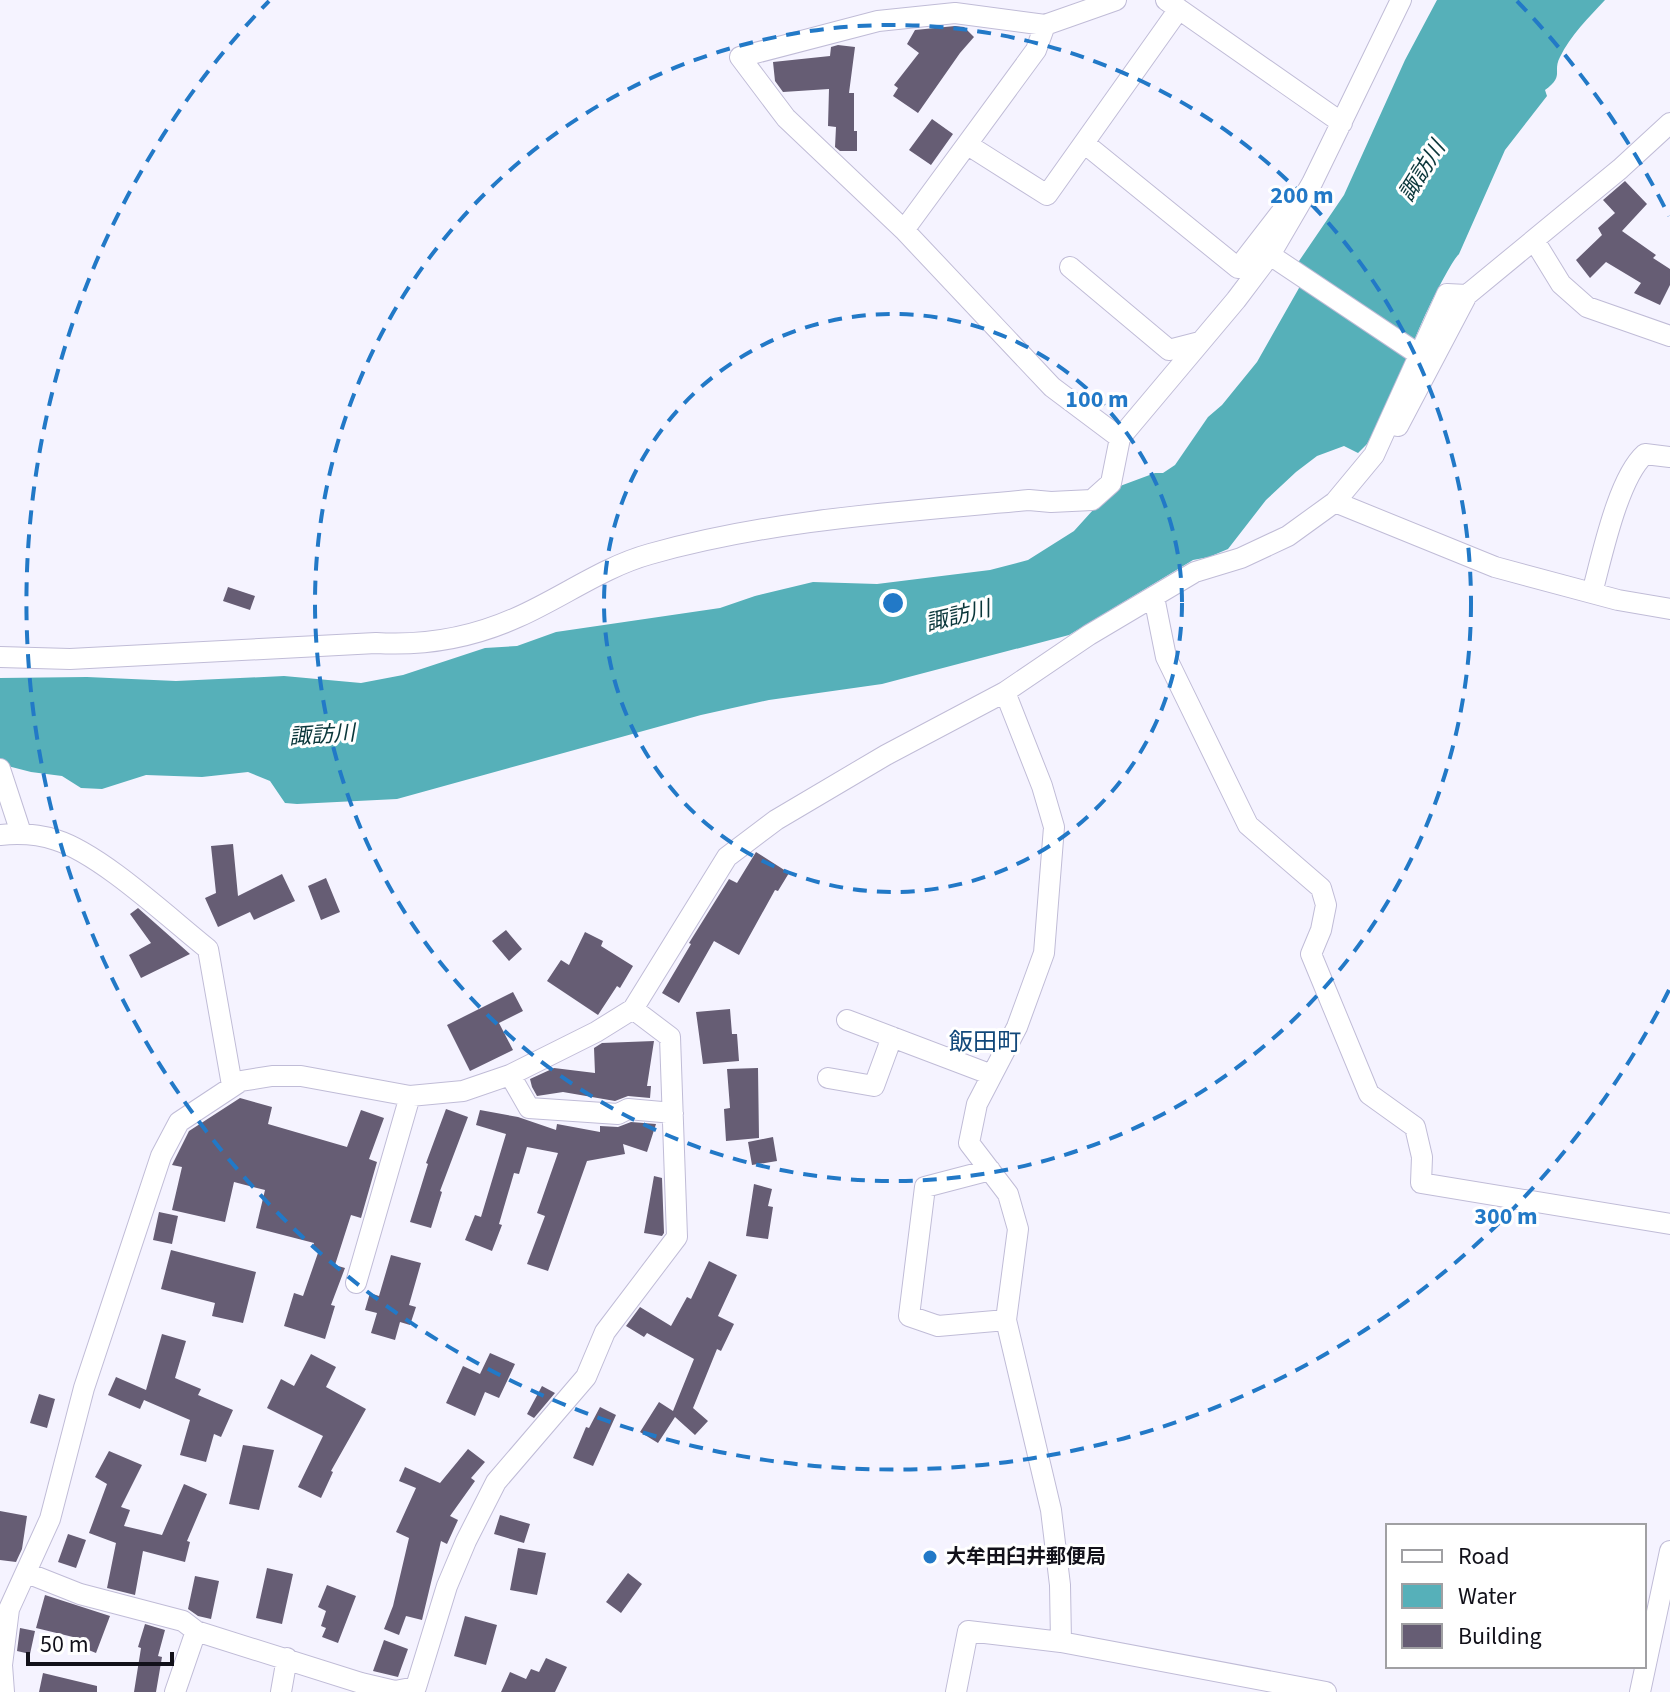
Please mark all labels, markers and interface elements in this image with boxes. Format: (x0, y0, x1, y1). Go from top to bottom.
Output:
water label: 諏訪川 (1391, 133, 1454, 207)
text: 200 m (1270, 178, 1334, 213)
text: 100 m (1065, 382, 1129, 417)
centre of rings (879, 589, 907, 617)
water label: 諏訪川 (922, 592, 996, 640)
water label: 諏訪川 (288, 717, 358, 753)
district label: 飯田町 (949, 1025, 1021, 1060)
text: 300 m (1474, 1199, 1538, 1234)
legend (1386, 1524, 1646, 1668)
text: Road (1458, 1539, 1510, 1574)
place label: 大牟田臼井郵便局 (946, 1543, 1106, 1571)
marker: 大牟田臼井郵便局 (921, 1548, 939, 1566)
text: Water (1458, 1579, 1517, 1614)
scale bar (28, 1616, 172, 1666)
text: Building (1458, 1619, 1542, 1654)
text: 50 m (40, 1627, 89, 1662)

